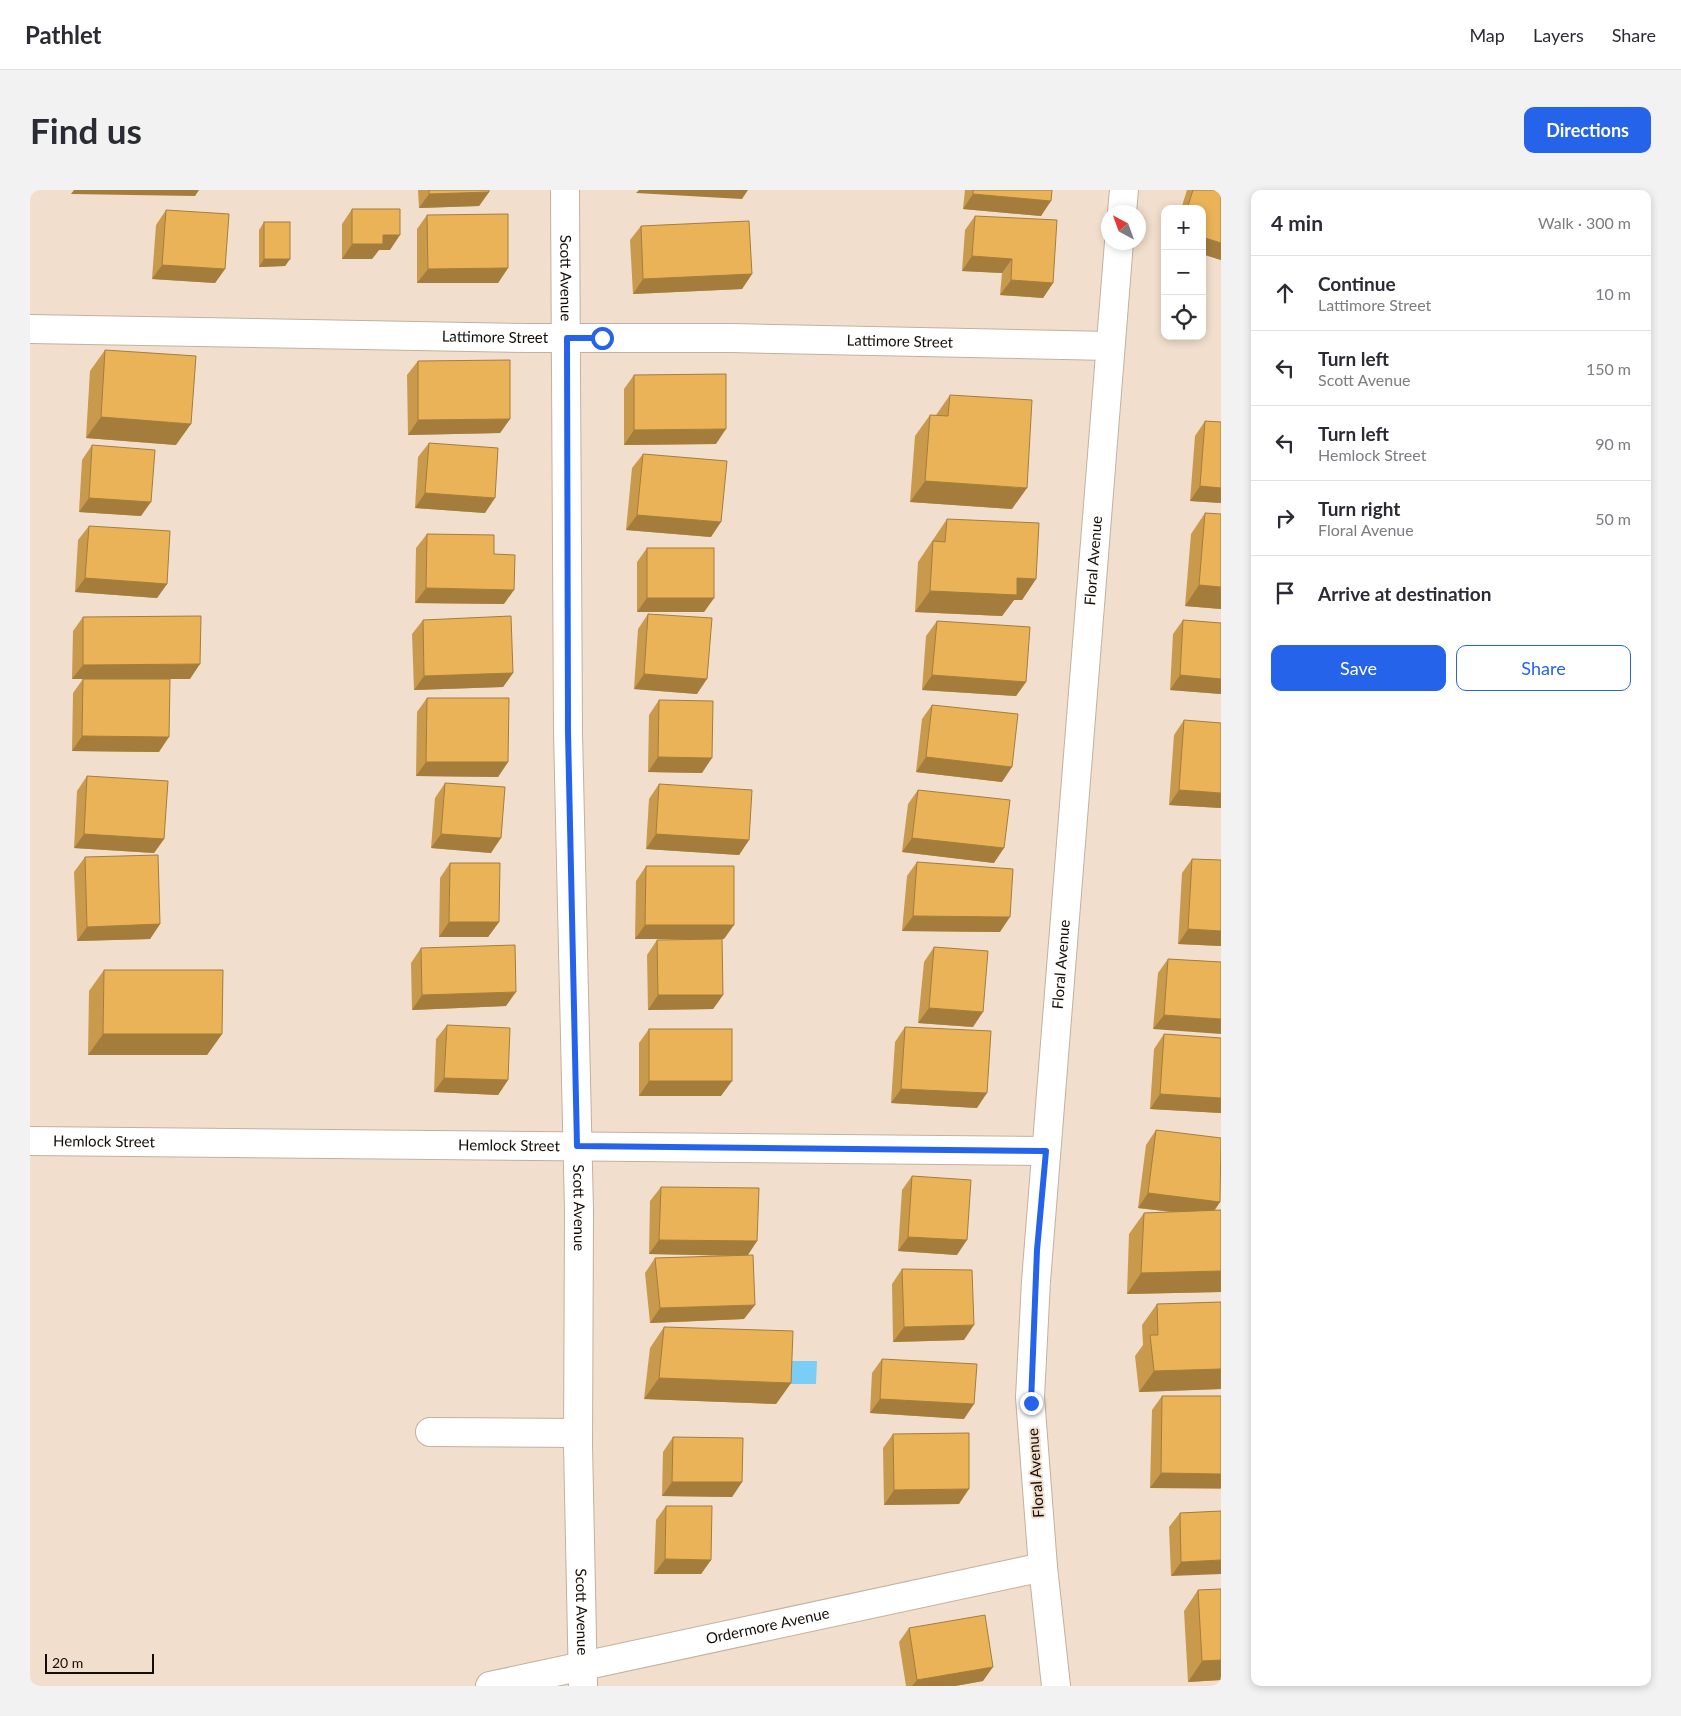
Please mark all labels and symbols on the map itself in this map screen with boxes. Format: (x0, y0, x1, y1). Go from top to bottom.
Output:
north arrow (1101, 205, 1146, 250)
street label: Scott Avenue (557, 235, 576, 322)
street label: Lattimore Street (442, 326, 549, 346)
route start (591, 327, 614, 350)
street label: Lattimore Street (847, 330, 954, 351)
street label: Floral Avenue (1080, 515, 1105, 606)
street label: Floral Avenue (1048, 919, 1073, 1010)
street label: Hemlock Street (53, 1131, 156, 1150)
street label: Hemlock Street (458, 1135, 561, 1154)
street label: Scott Avenue (570, 1164, 589, 1251)
route end (1020, 1392, 1043, 1415)
street label: Floral Avenue (1023, 1428, 1047, 1518)
street label: Scott Avenue (573, 1568, 592, 1655)
street label: Ordermore Avenue (704, 1603, 831, 1647)
scale bar (45, 1651, 154, 1674)

